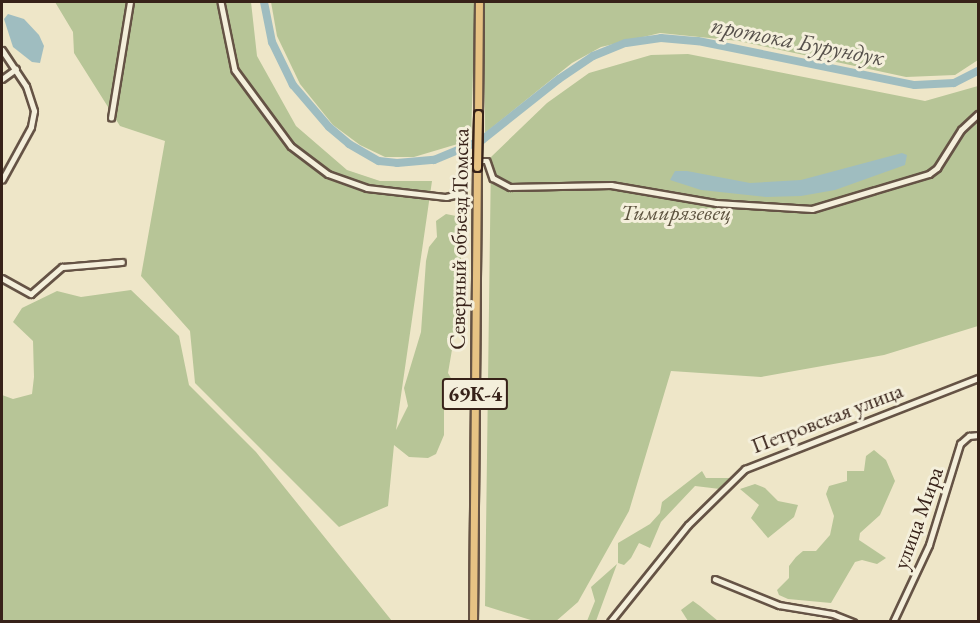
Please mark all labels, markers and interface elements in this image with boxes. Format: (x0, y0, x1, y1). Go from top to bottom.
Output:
water label: протока Бурундук (709, 10, 887, 72)
street label: Северный объезд Томска (444, 128, 474, 350)
park label: Тимирязевец (621, 200, 731, 226)
road number: 69К-4 (440, 376, 510, 412)
street label: Петровская улица (747, 377, 907, 459)
street label: улица Мира (887, 463, 949, 573)

